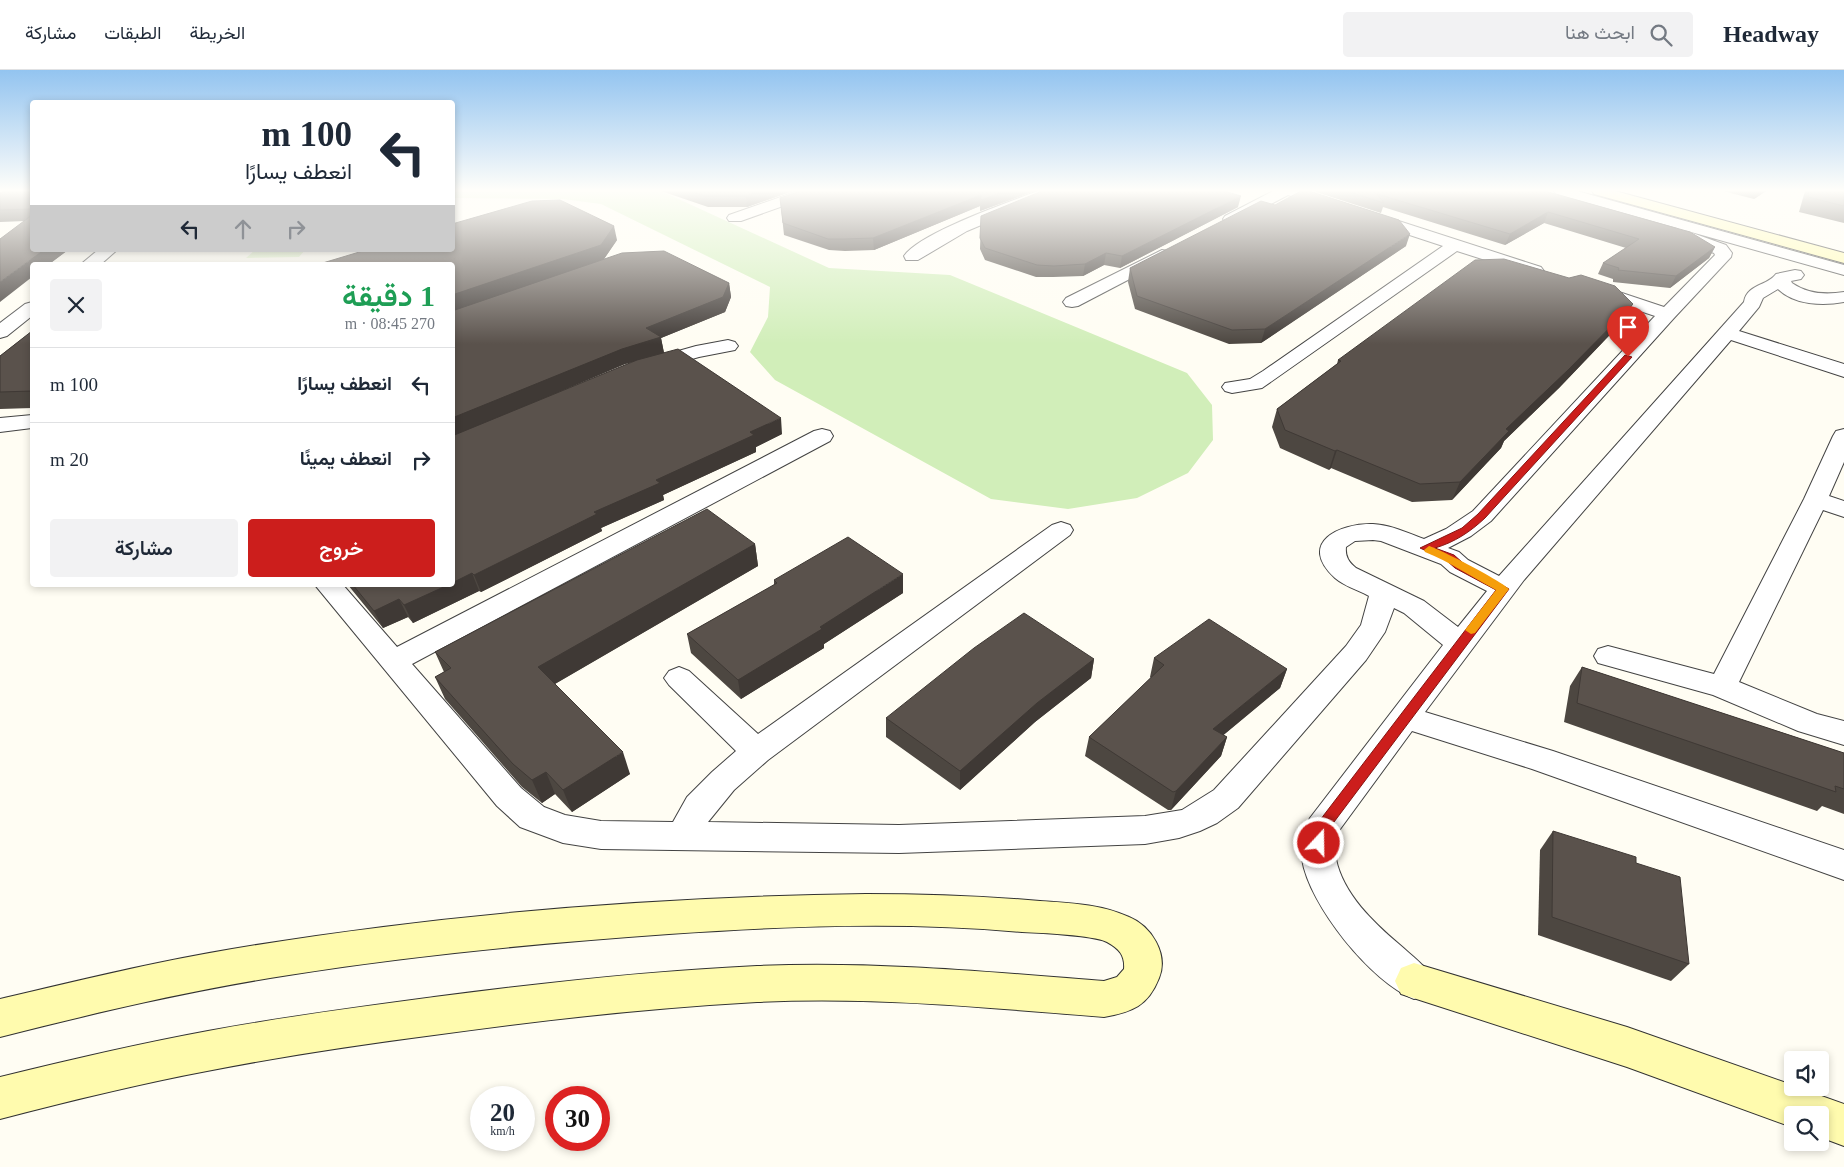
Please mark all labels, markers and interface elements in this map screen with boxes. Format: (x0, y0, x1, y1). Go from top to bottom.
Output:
search box (1343, 12, 1693, 57)
icon: search (1647, 21, 1675, 49)
text: Headway (1723, 21, 1819, 47)
text: ابحث هنا (1565, 22, 1635, 43)
text: مشاركة (25, 23, 76, 43)
text: الطبقات (104, 23, 161, 43)
text: الخريطة (189, 23, 245, 43)
text: 100 m (262, 115, 352, 154)
icon: left (370, 120, 435, 185)
text: انعطف يسارًا (245, 159, 352, 184)
icon: left (176, 215, 204, 243)
icon: ahead (229, 215, 257, 243)
icon: right (282, 215, 310, 243)
button: close (50, 279, 102, 331)
text: 1 دقيقة (342, 279, 435, 312)
pin (1607, 306, 1649, 357)
icon: arrive (1614, 313, 1642, 341)
text: 270 m · 08:45 (345, 315, 435, 332)
icon: left (407, 371, 435, 399)
text: انعطف يسارًا (297, 373, 392, 394)
text: 100 m (50, 374, 98, 395)
icon: right (407, 446, 435, 474)
text: انعطف يمينًا (300, 448, 392, 469)
text: 20 m (50, 449, 89, 470)
button: مشاركة (50, 519, 238, 577)
button: خروج (248, 519, 435, 577)
position arrow (1292, 816, 1344, 868)
map controls (1784, 1051, 1829, 1151)
button: sound (1784, 1051, 1829, 1096)
speed limit sign: 30 (545, 1086, 610, 1151)
text: 20 (490, 1099, 515, 1126)
button: search (1784, 1106, 1829, 1151)
text: km/h (490, 1124, 515, 1138)

